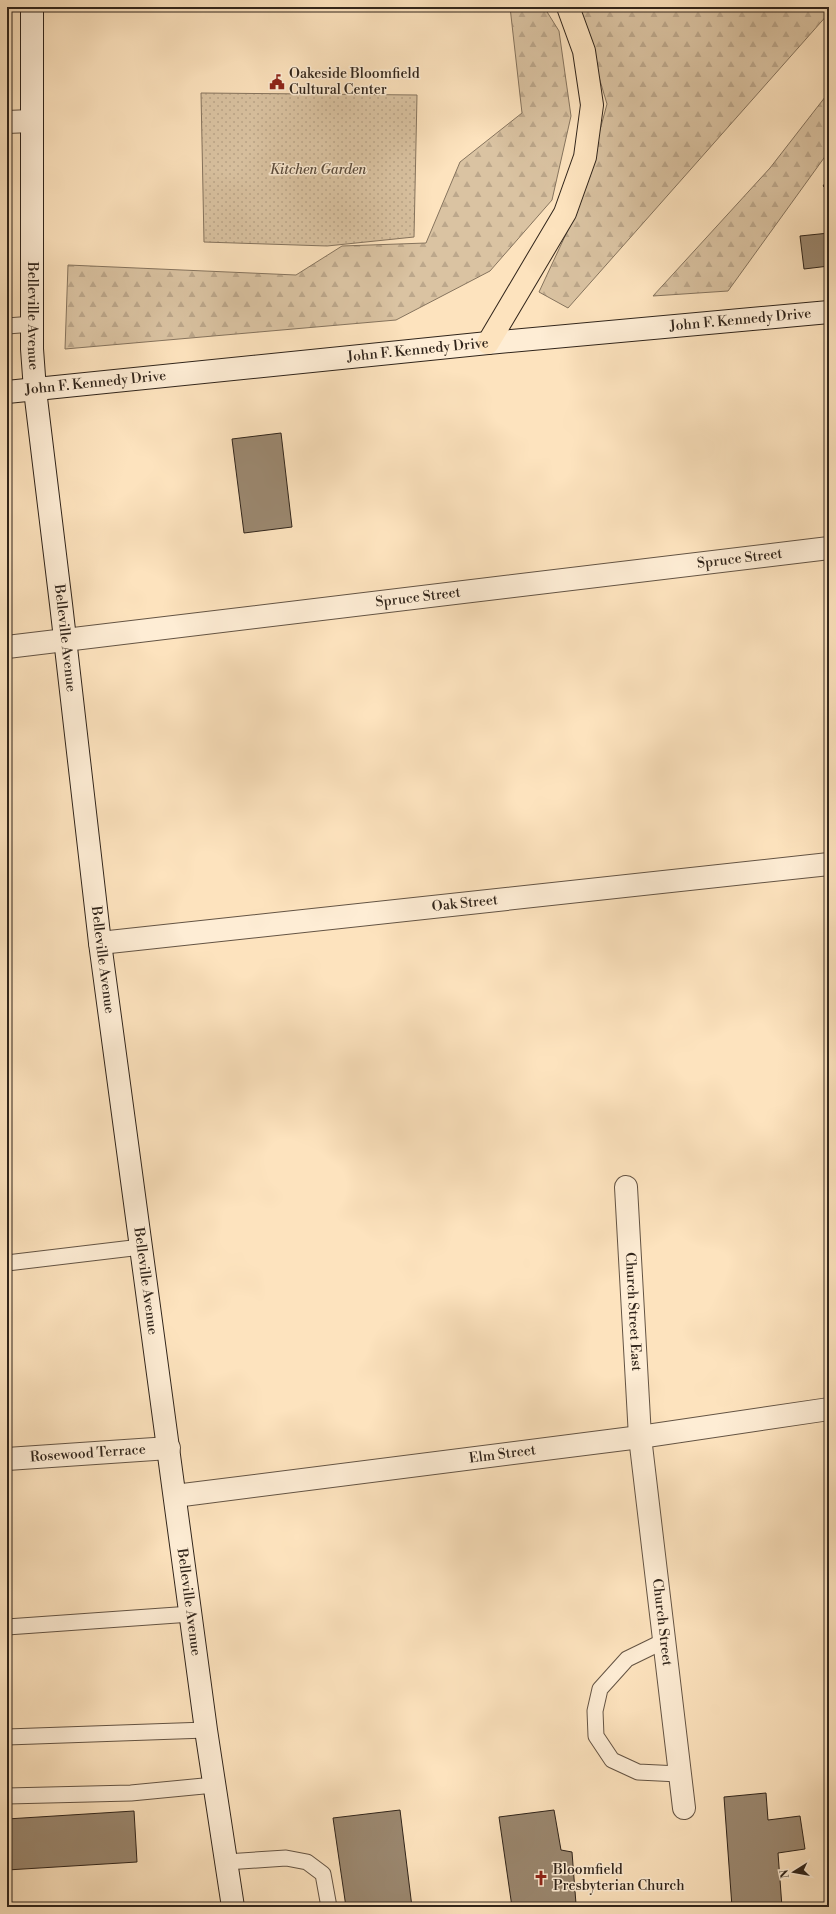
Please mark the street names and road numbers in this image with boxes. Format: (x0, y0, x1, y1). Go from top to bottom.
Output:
street label: Belleville Avenue (23, 261, 43, 371)
street label: John F. Kennedy Drive (668, 305, 812, 336)
street label: John F. Kennedy Drive (345, 334, 490, 366)
street label: John F. Kennedy Drive (23, 367, 167, 399)
street label: Spruce Street (696, 545, 783, 573)
street label: Belleville Avenue (50, 582, 80, 693)
street label: Spruce Street (374, 583, 462, 612)
street label: Oak Street (431, 891, 499, 916)
street label: Belleville Avenue (87, 904, 118, 1015)
street label: Belleville Avenue (129, 1225, 162, 1336)
street label: Church Street East (621, 1252, 645, 1372)
street label: Rosewood Terrace (29, 1441, 146, 1466)
street label: Elm Street (468, 1441, 537, 1468)
street label: Belleville Avenue (172, 1546, 205, 1657)
street label: Church Street (648, 1577, 676, 1667)

